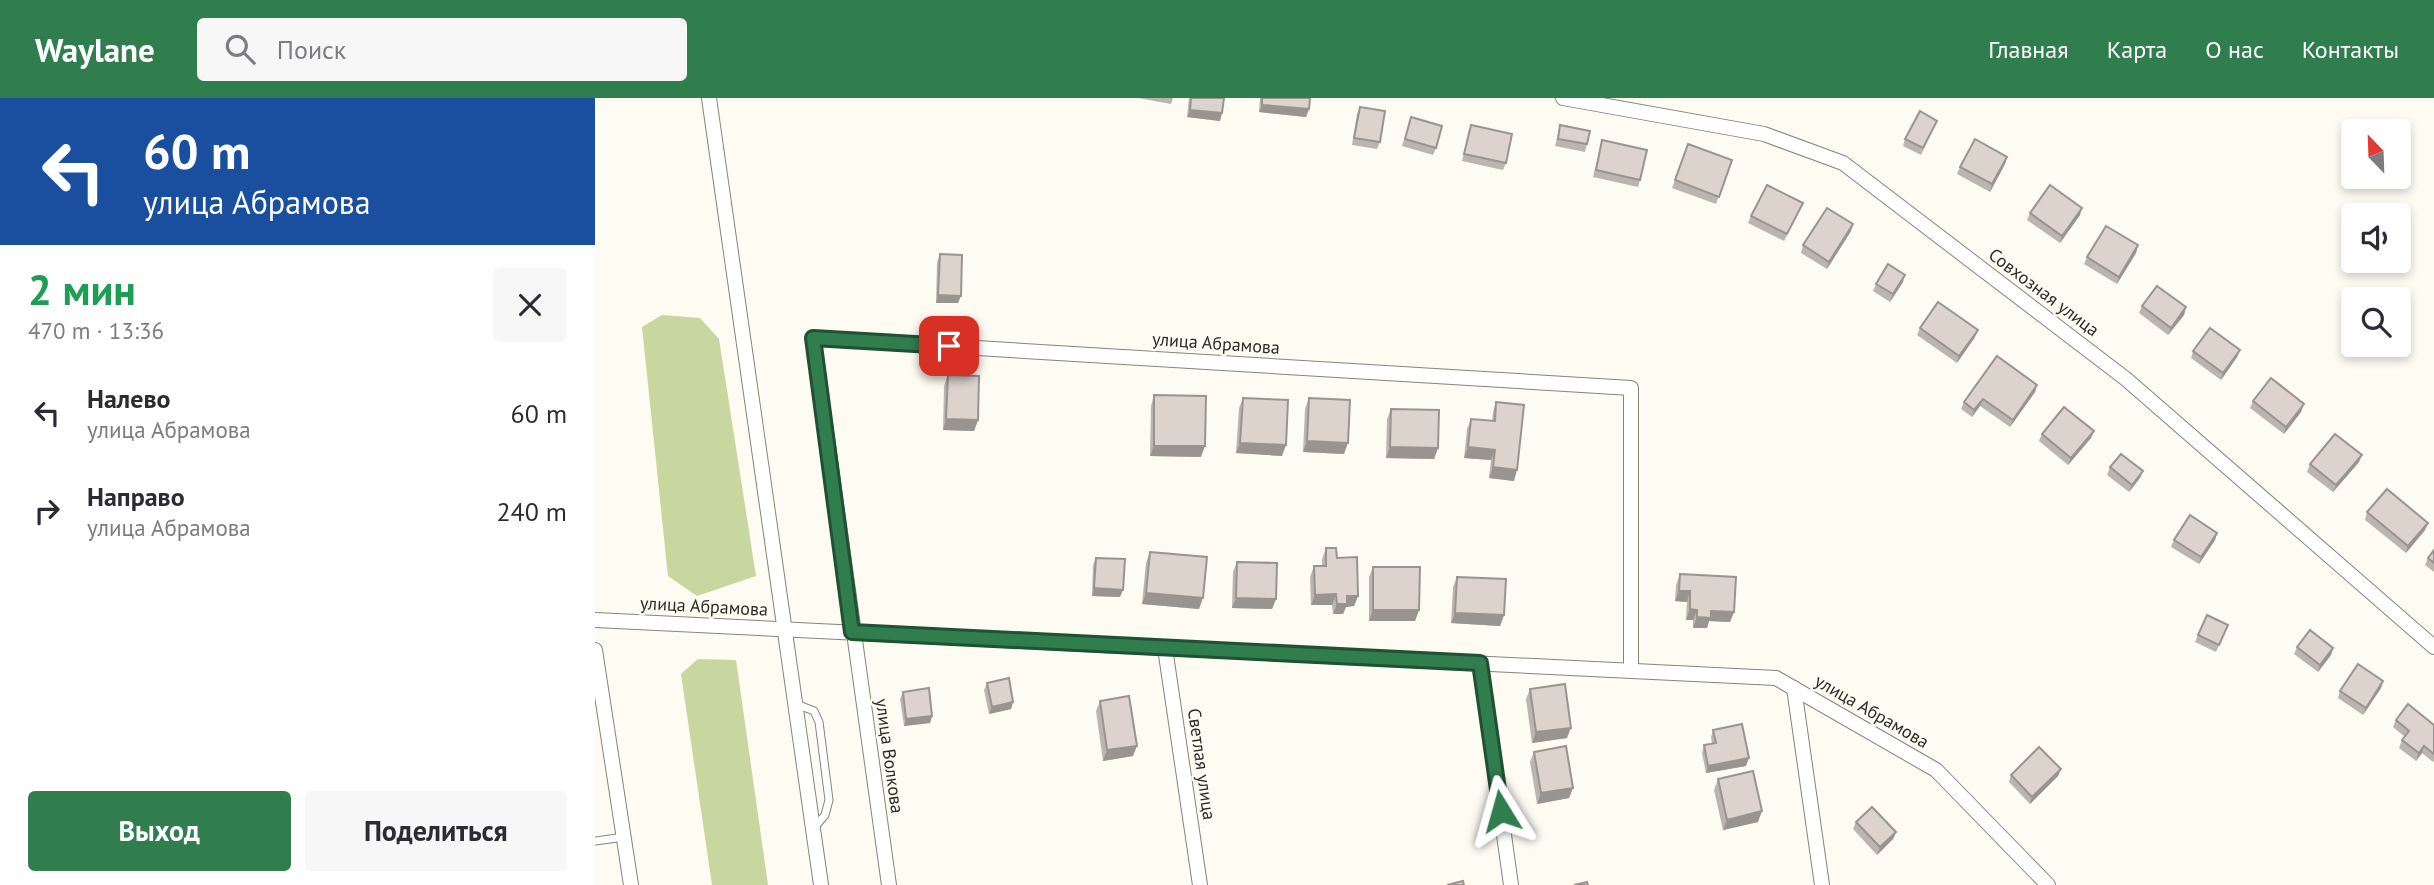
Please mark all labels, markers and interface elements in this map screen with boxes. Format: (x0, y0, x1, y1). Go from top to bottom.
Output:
search box (197, 18, 687, 81)
text: Waylane (35, 28, 155, 71)
icon: search (221, 30, 259, 68)
text: Поиск (277, 33, 346, 66)
text: Главная (1988, 34, 2069, 65)
text: Карта (2107, 34, 2167, 65)
text: О нас (2205, 34, 2264, 65)
text: Контакты (2302, 34, 2399, 65)
text: 60 m (143, 119, 250, 183)
north arrow (2341, 119, 2411, 189)
map controls (2341, 119, 2411, 357)
icon: left (28, 126, 119, 217)
text: улица Абрамова (143, 181, 371, 223)
button: sound (2341, 203, 2411, 273)
street label: Совхозная улица (1984, 243, 2104, 341)
text: 2 мин (28, 262, 136, 317)
button: close (493, 268, 567, 342)
button: search (2341, 287, 2411, 357)
text: 470 m · 13:36 (28, 316, 164, 345)
pin (919, 316, 979, 376)
icon: arrive (930, 327, 968, 365)
street label: улица Абрамова (1151, 327, 1281, 359)
text: Налево (87, 382, 171, 415)
icon: left (28, 394, 66, 432)
text: 60 m (511, 397, 567, 430)
text: улица Абрамова (87, 415, 251, 444)
text: Направо (87, 480, 185, 513)
icon: right (28, 492, 66, 530)
text: 240 m (496, 495, 567, 528)
text: улица Абрамова (87, 513, 251, 542)
street label: улица Абрамова (639, 591, 769, 621)
street label: улица Абрамова (1811, 669, 1933, 753)
street label: улица Волкова (871, 697, 909, 815)
street label: Светлая улица (1183, 707, 1221, 821)
position arrow (1464, 774, 1538, 848)
button: Выход (28, 791, 291, 871)
button: Поделиться (305, 791, 567, 871)

